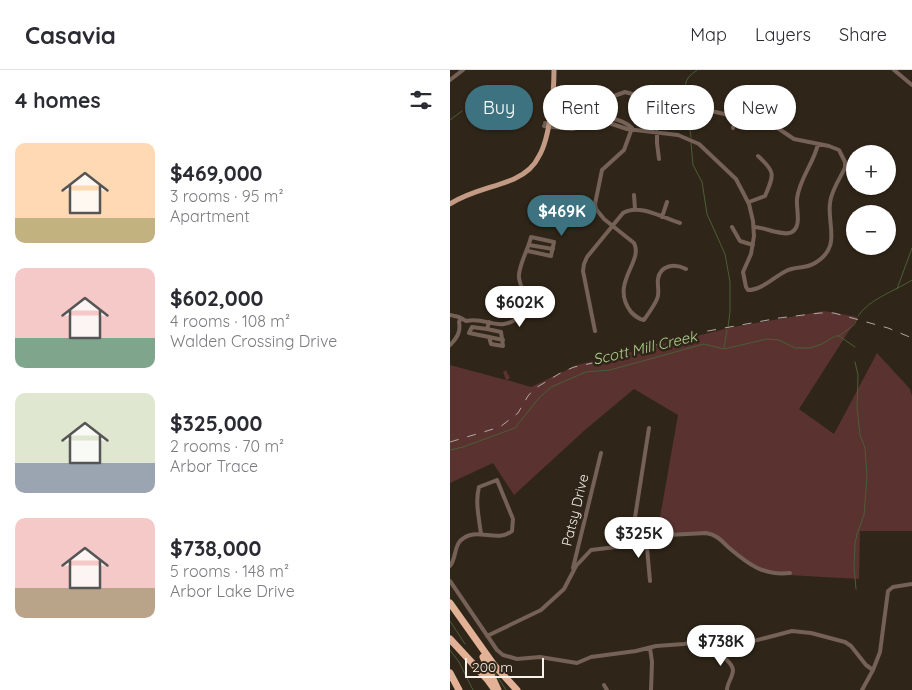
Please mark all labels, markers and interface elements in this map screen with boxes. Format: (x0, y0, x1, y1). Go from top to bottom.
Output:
text: Casavia (25, 20, 116, 50)
text: Map (690, 23, 727, 46)
text: Layers (755, 23, 811, 46)
text: Share (839, 23, 887, 46)
chip: Buy (465, 85, 533, 130)
chip: Rent (543, 85, 618, 130)
chip: Filters (628, 85, 714, 130)
chip: New (724, 85, 796, 130)
icon: filters (407, 86, 435, 114)
text: 4 homes (15, 87, 101, 113)
map controls (846, 145, 896, 255)
button: + (846, 145, 896, 195)
text: $469,000 (170, 160, 262, 186)
icon: home (55, 163, 115, 223)
text: 3 rooms · 95 m² (170, 186, 284, 206)
pin: $469K (527, 194, 597, 237)
text: $469K (538, 201, 586, 221)
button: − (846, 205, 896, 255)
text: Apartment (170, 206, 250, 226)
text: $602,000 (170, 285, 263, 311)
pin: $602K (485, 286, 555, 328)
icon: home (55, 288, 115, 348)
text: $602K (496, 292, 544, 312)
text: 4 rooms · 108 m² (170, 311, 290, 331)
water label: Scott Mill Creek (591, 326, 701, 369)
text: Walden Crossing Drive (170, 331, 337, 351)
text: $325,000 (170, 410, 262, 436)
icon: home (55, 413, 115, 473)
text: 2 rooms · 70 m² (170, 436, 284, 456)
text: Arbor Trace (170, 456, 258, 476)
street label: Patsy Drive (557, 472, 593, 548)
pin: $325K (604, 516, 674, 559)
text: $325K (616, 523, 662, 543)
text: $738,000 (170, 535, 261, 561)
icon: home (55, 538, 115, 598)
text: 5 rooms · 148 m² (170, 561, 289, 581)
text: Arbor Lake Drive (170, 581, 295, 601)
pin: $738K (686, 624, 756, 667)
text: $738K (698, 631, 744, 651)
scale bar (465, 655, 544, 678)
text: 200 m (472, 658, 513, 676)

